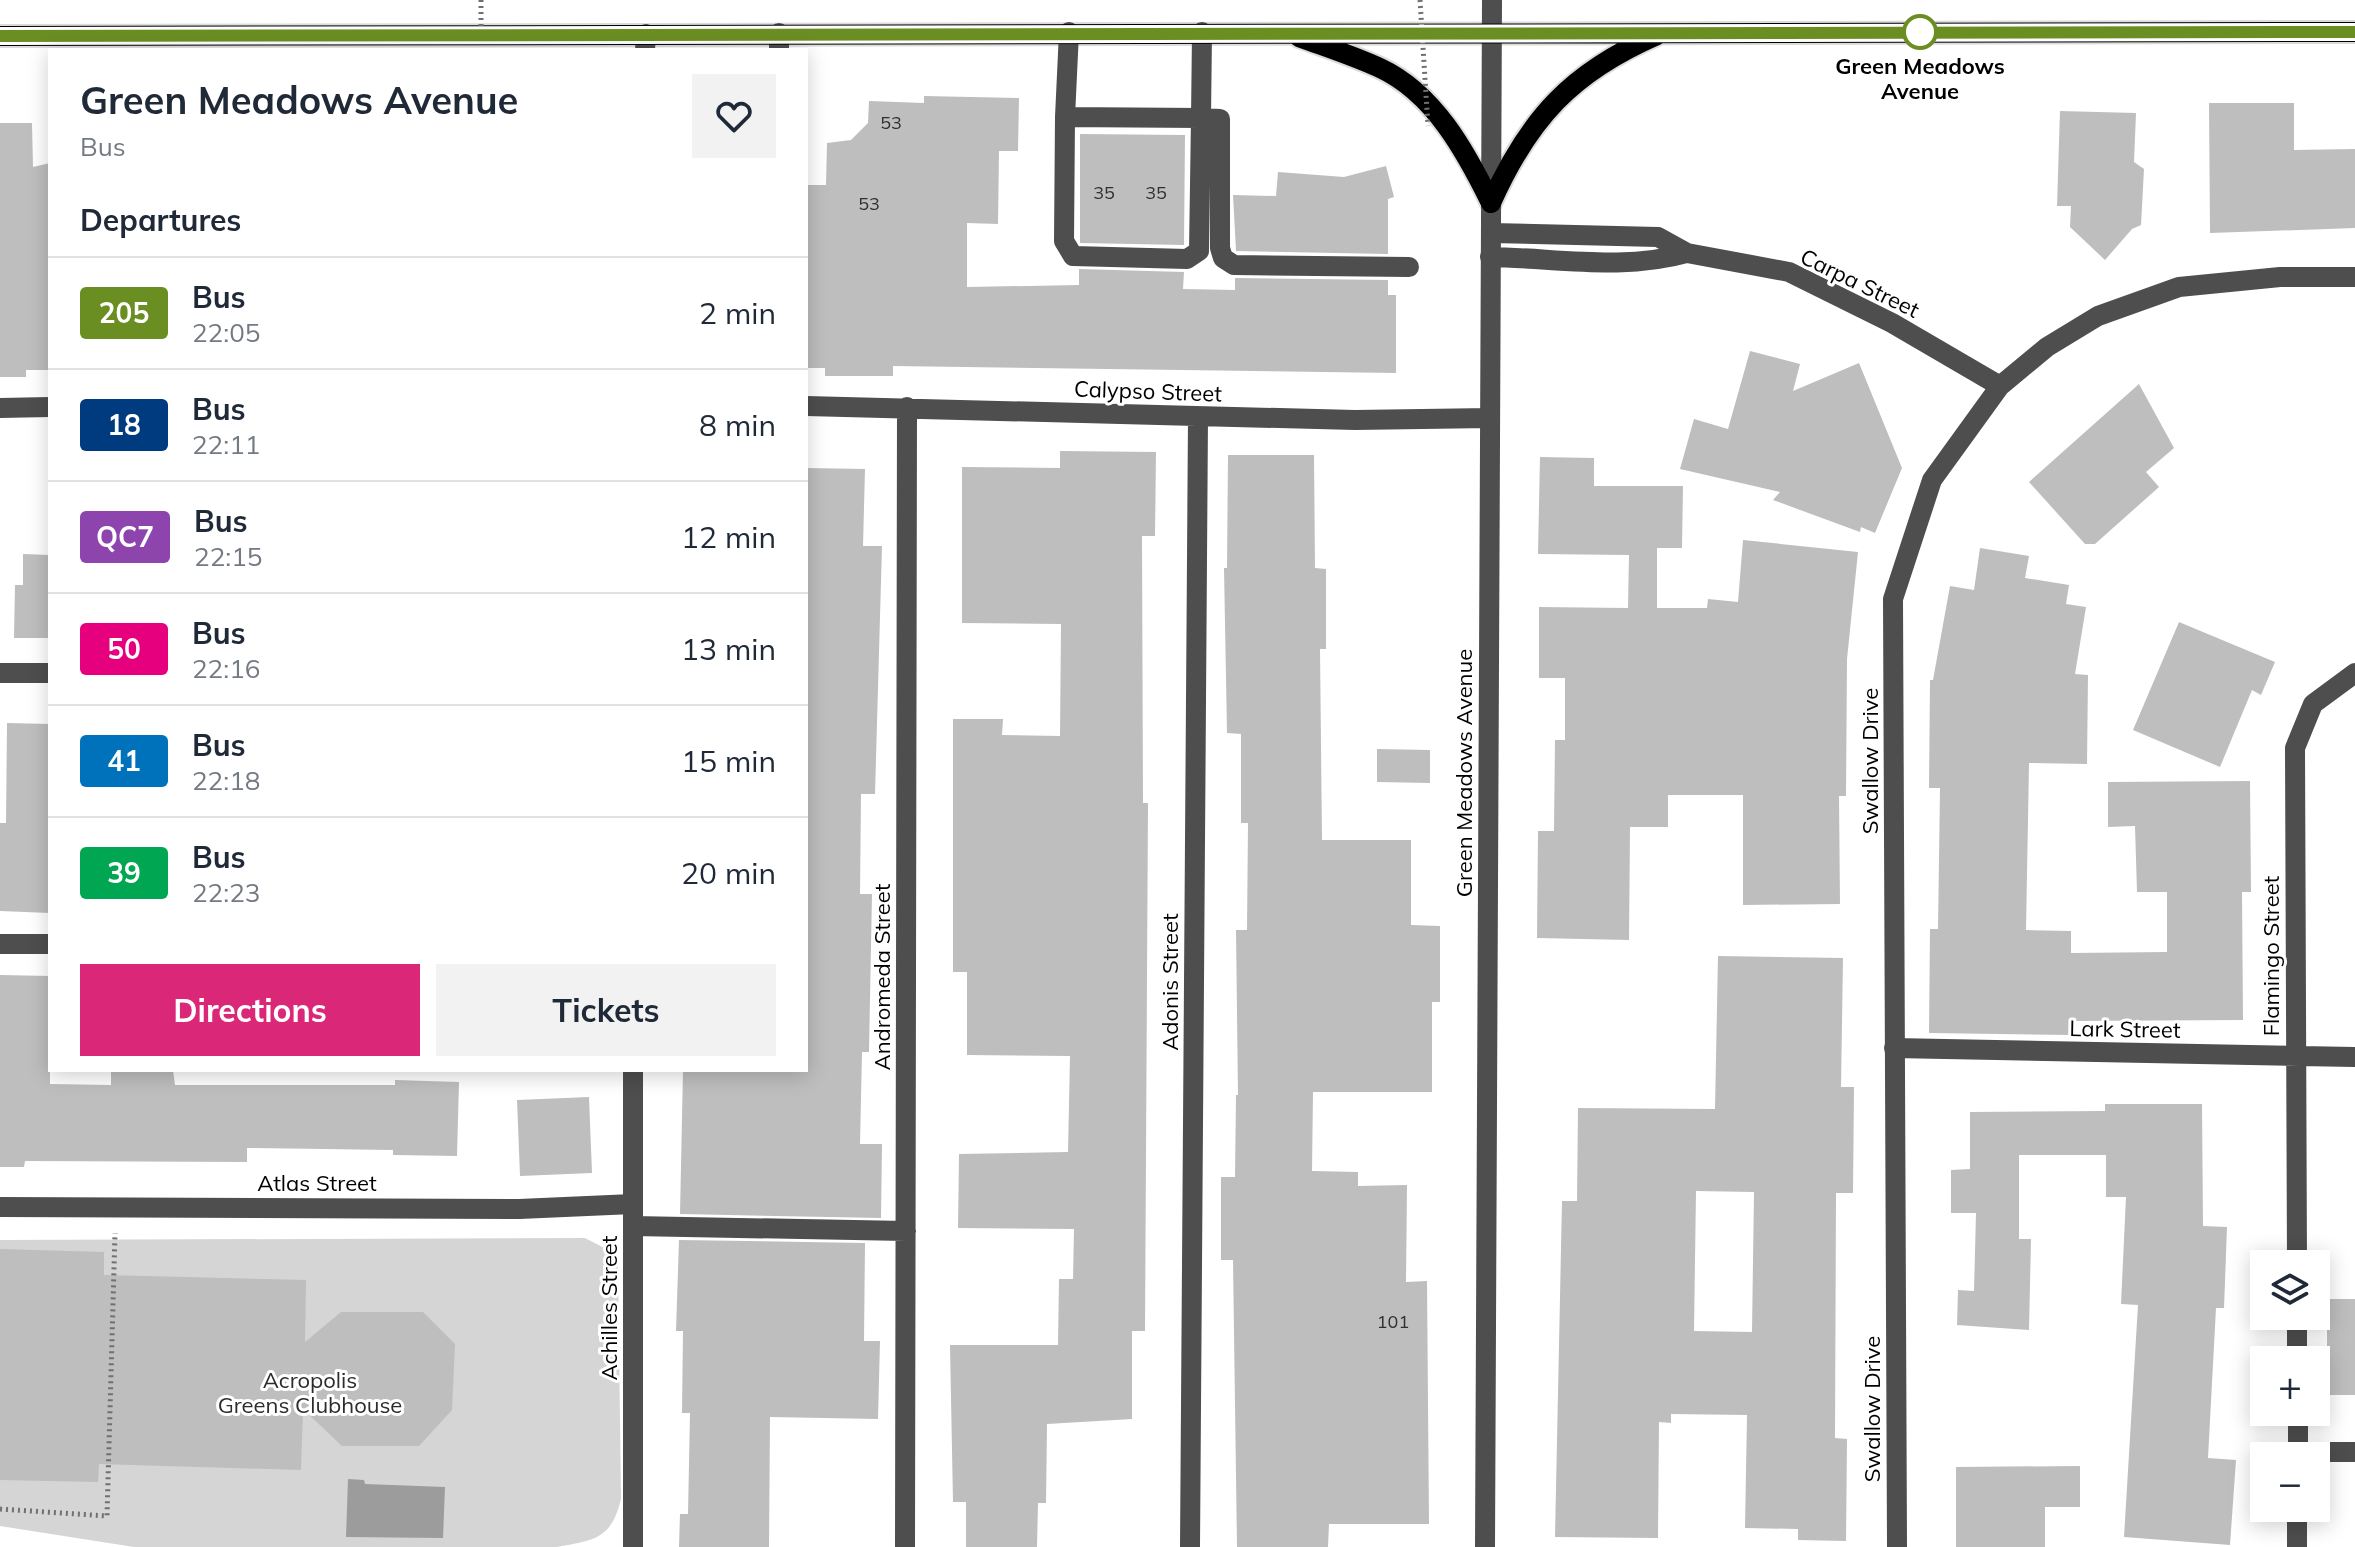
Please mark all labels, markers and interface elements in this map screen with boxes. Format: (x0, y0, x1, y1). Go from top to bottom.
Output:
marker: Green Meadows Avenue (1903, 15, 1937, 49)
place label: Green Meadows Avenue (1835, 52, 2005, 105)
button: heart (692, 74, 776, 158)
text: Green Meadows Avenue (80, 76, 518, 124)
house number: 53 (880, 111, 902, 134)
text: Bus (80, 130, 126, 163)
house number: 35 (1093, 181, 1115, 204)
house number: 35 (1145, 181, 1167, 204)
house number: 53 (858, 192, 880, 215)
text: Departures (80, 201, 241, 239)
street label: Carpa Street (1796, 242, 1924, 324)
text: Bus (192, 278, 246, 316)
text: 2 min (699, 294, 776, 332)
text: 205 (99, 295, 149, 330)
text: 22:05 (192, 316, 260, 349)
street label: Calypso Street (1074, 374, 1223, 408)
text: Bus (192, 390, 246, 428)
text: 8 min (699, 406, 776, 444)
text: 18 (107, 407, 141, 442)
text: 22:11 (192, 428, 260, 461)
text: Bus (194, 502, 248, 540)
text: 12 min (681, 518, 776, 556)
text: QC7 (96, 519, 154, 554)
text: 22:15 (194, 540, 262, 573)
text: Bus (192, 614, 246, 652)
text: 13 min (681, 630, 776, 668)
text: 50 (107, 631, 141, 666)
street label: Green Meadows Avenue (1450, 649, 1478, 897)
text: 22:16 (192, 652, 260, 685)
street label: Swallow Drive (1856, 688, 1884, 834)
text: Bus (192, 726, 246, 764)
text: 15 min (681, 742, 776, 780)
text: 41 (107, 743, 141, 778)
text: 22:18 (192, 764, 260, 797)
text: Bus (192, 838, 246, 876)
text: 20 min (681, 854, 776, 892)
text: 39 (107, 855, 141, 890)
street label: Flamingo Street (2257, 875, 2285, 1036)
text: 22:23 (192, 876, 260, 909)
street label: Andromeda Street (868, 883, 896, 1070)
street label: Adonis Street (1156, 913, 1184, 1051)
button: Directions (80, 964, 420, 1056)
button: Tickets (436, 964, 776, 1056)
street label: Lark Street (2069, 1014, 2181, 1044)
street label: Atlas Street (257, 1169, 377, 1197)
street label: Achilles Street (595, 1235, 623, 1381)
map controls (2250, 1250, 2330, 1522)
button: layers (2250, 1250, 2330, 1330)
house number: 101 (1377, 1310, 1409, 1333)
street label: Swallow Drive (1858, 1336, 1886, 1482)
button: + (2250, 1346, 2330, 1426)
park label: Acropolis Greens Clubhouse (218, 1366, 402, 1419)
button: − (2250, 1442, 2330, 1522)

